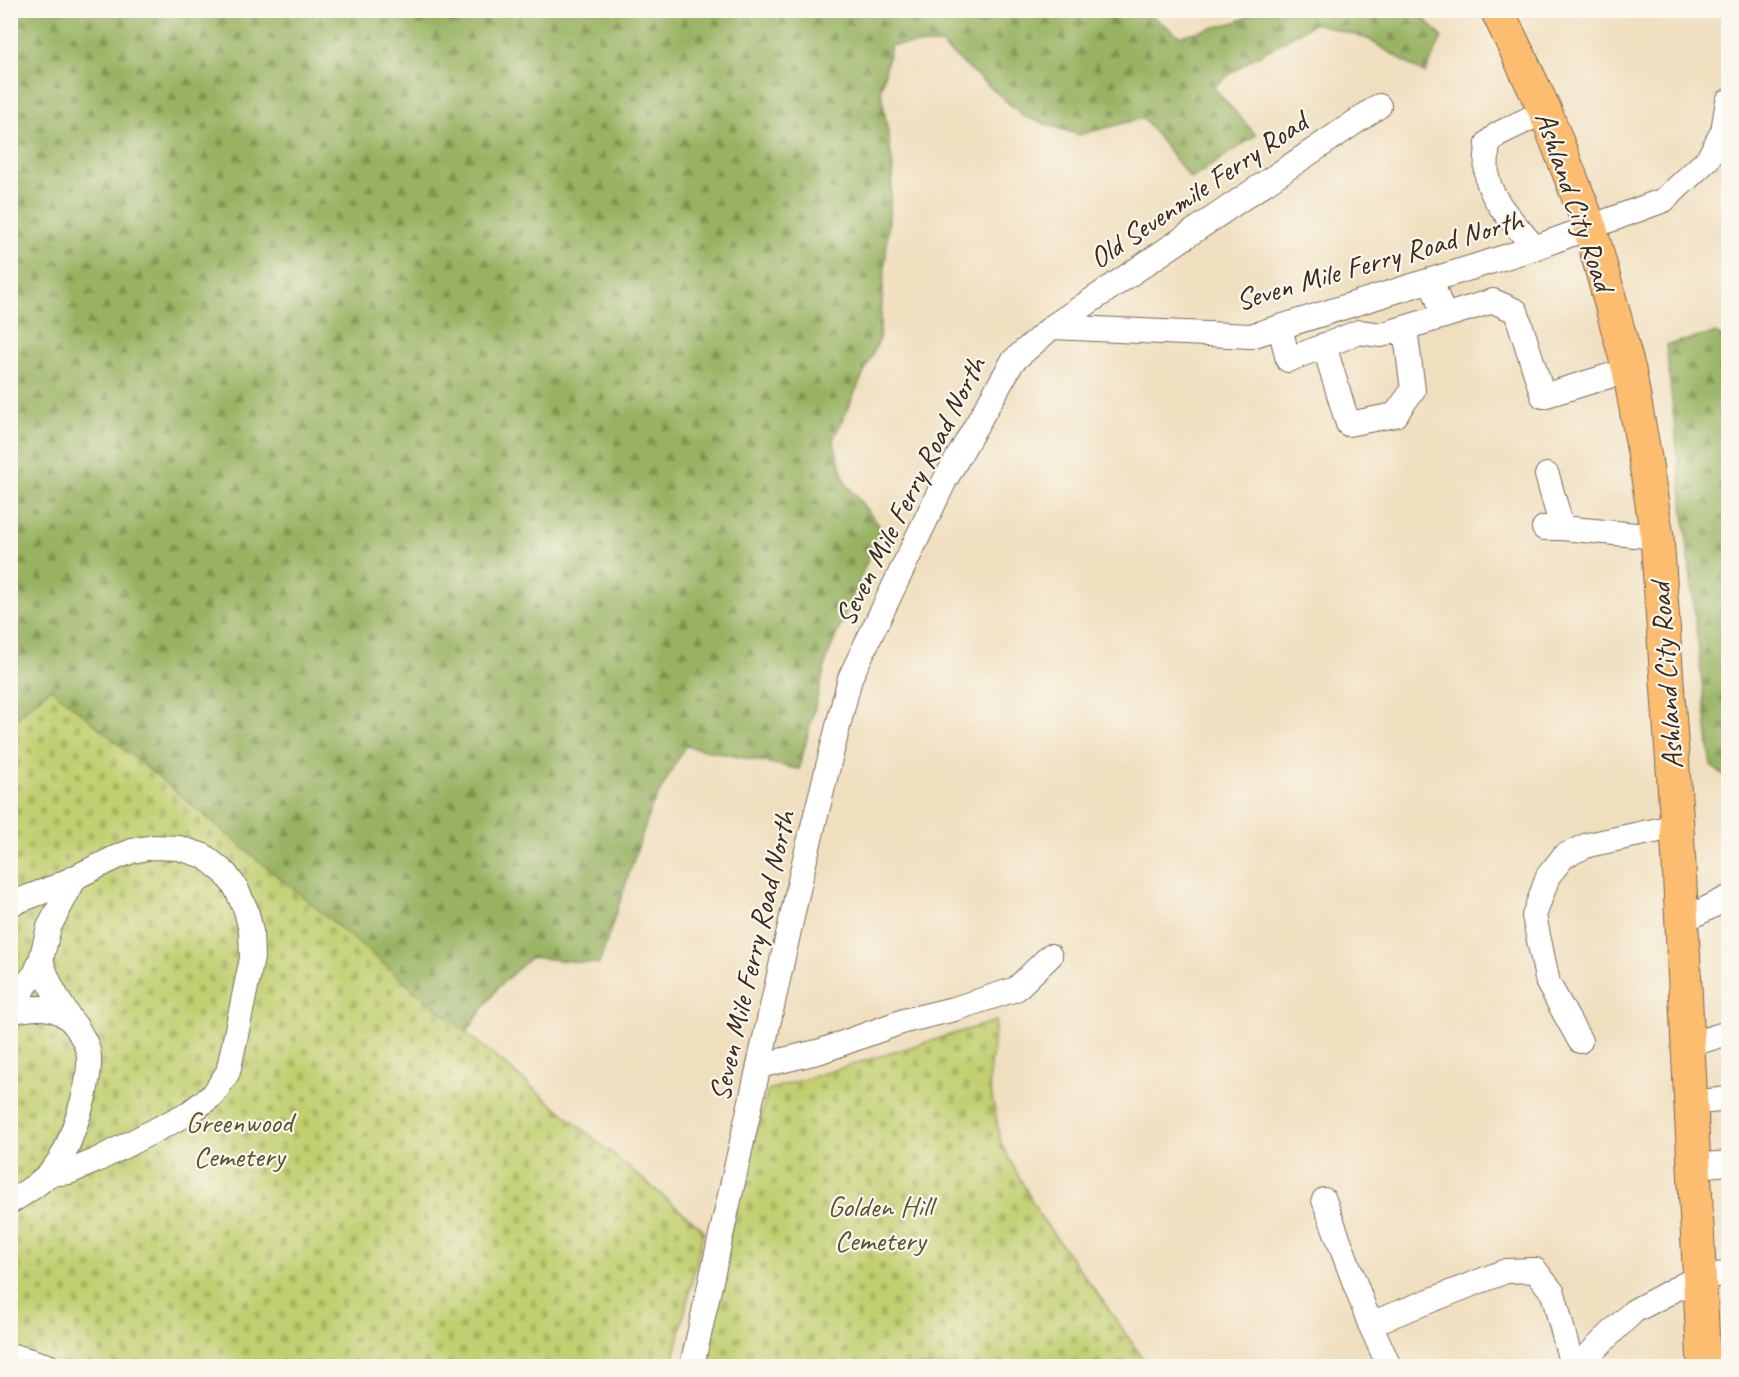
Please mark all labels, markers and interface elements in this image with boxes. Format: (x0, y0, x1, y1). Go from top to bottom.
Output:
street label: Old Sevenmile Ferry Road (1082, 101, 1318, 277)
street label: Ashland City Road (1527, 106, 1625, 300)
street label: Seven Mile Ferry Road North (1231, 200, 1529, 319)
street label: Seven Mile Ferry Road North (826, 348, 995, 632)
street label: Ashland City Road (1640, 577, 1691, 771)
street label: Seven Mile Ferry Road North (700, 805, 804, 1105)
park label: Greenwood Cemetery (186, 1103, 297, 1175)
park label: Golden Hill Cemetery (827, 1187, 938, 1259)

